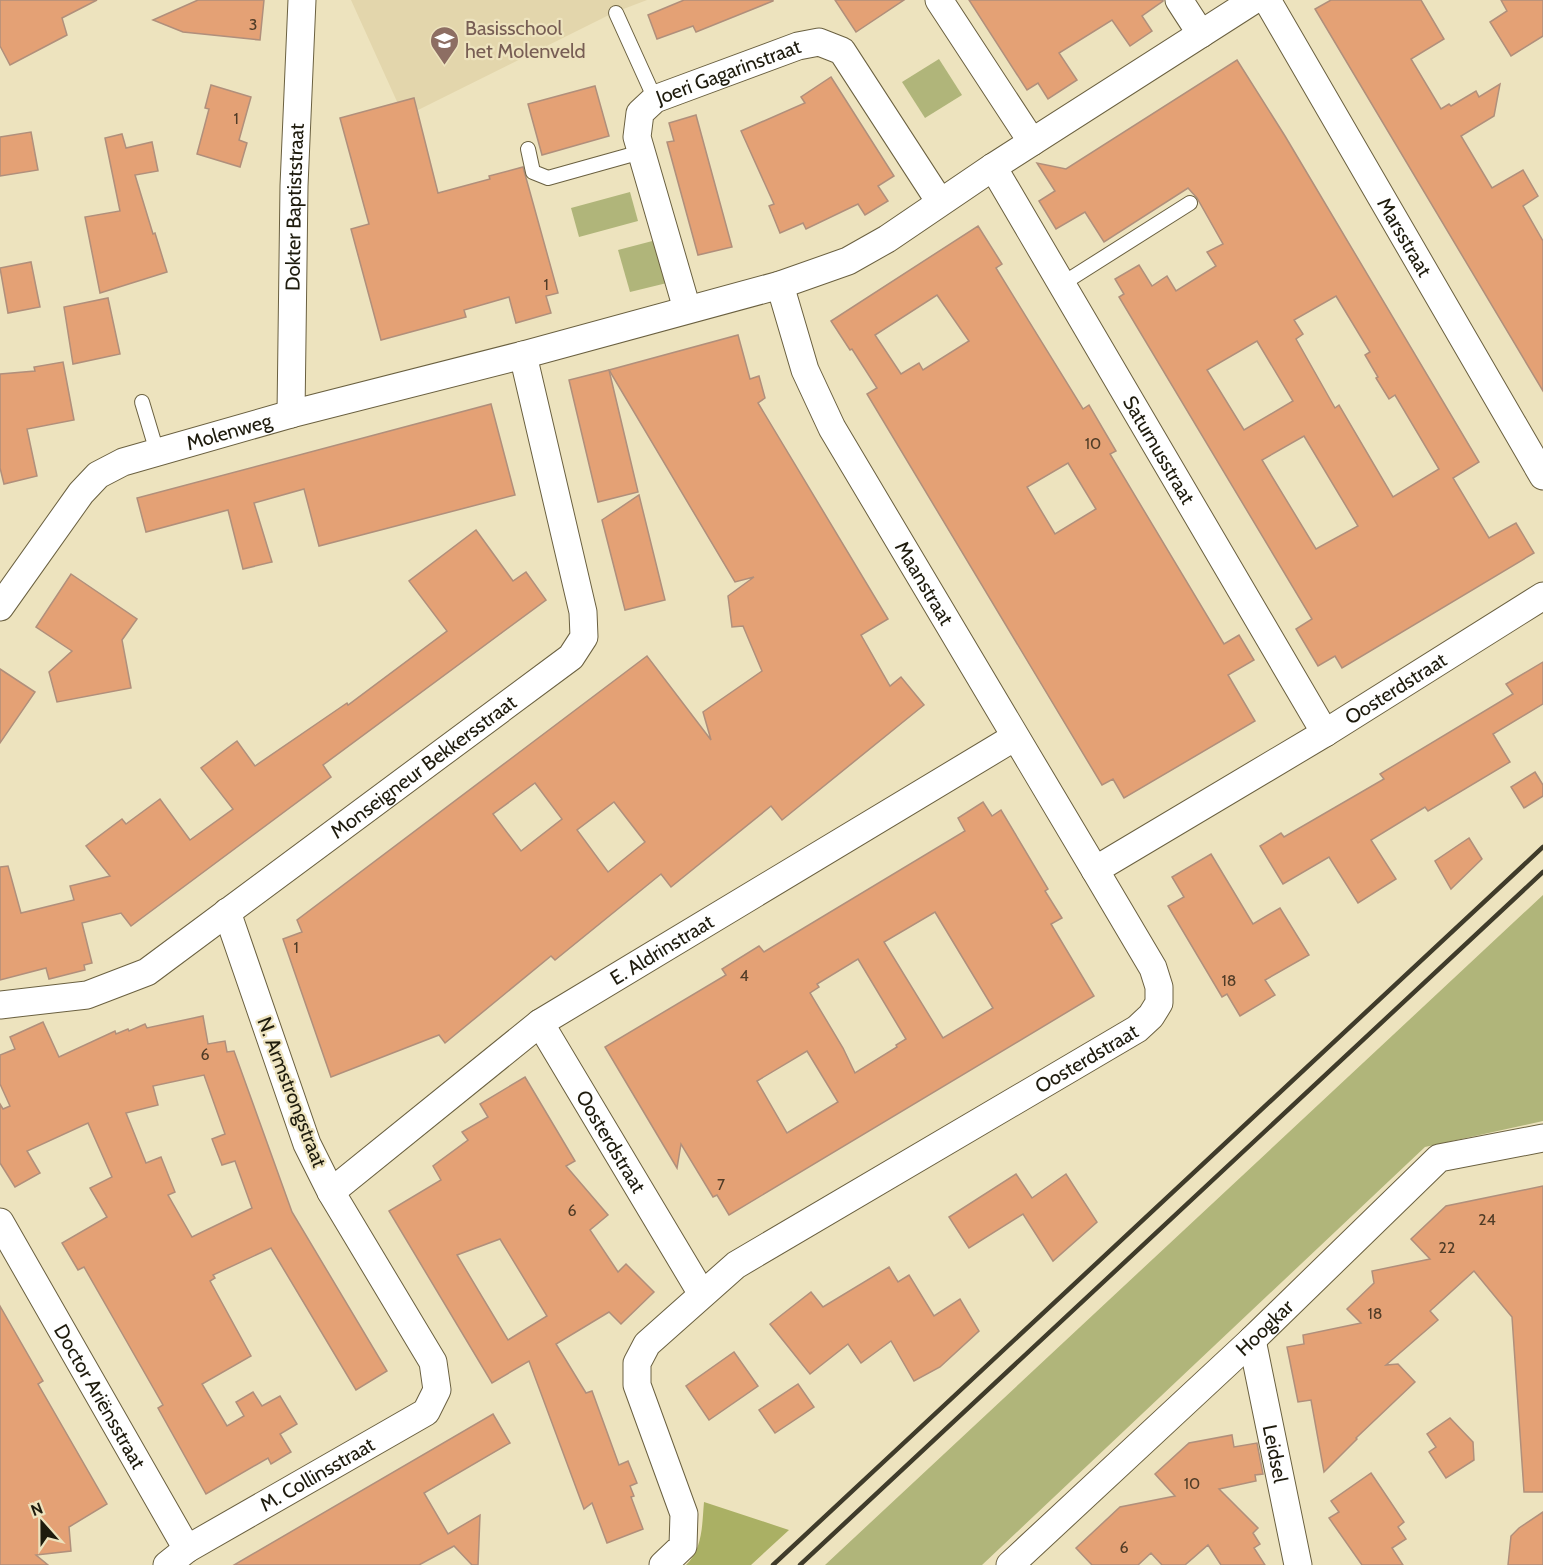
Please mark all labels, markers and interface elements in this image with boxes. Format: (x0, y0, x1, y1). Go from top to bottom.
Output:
house number: 3 (249, 15, 257, 34)
place label: Basisschool het Molenveld (465, 16, 586, 63)
school or university icon: Basisschool het Molenveld (428, 24, 460, 66)
street label: Joeri Gagarinstraat (652, 34, 804, 110)
house number: 1 (233, 109, 239, 128)
street label: Dokter Baptiststraat (281, 122, 309, 291)
street label: Marsstraat (1372, 193, 1437, 281)
house number: 1 (543, 275, 549, 294)
street label: Saturnusstraat (1118, 391, 1200, 509)
street label: Molenweg (184, 408, 275, 455)
house number: 10 (1085, 434, 1101, 453)
street label: Maanstraat (890, 537, 959, 630)
street label: Oosterdstraat (1340, 648, 1451, 730)
street label: Monseigneur Bekkersstraat (326, 690, 521, 844)
street label: E. Aldrinstraat (606, 909, 718, 990)
house number: 1 (293, 938, 299, 957)
house number: 4 (739, 966, 749, 985)
house number: 18 (1222, 971, 1236, 990)
street label: N. Armstrongstraat (252, 1013, 332, 1171)
street label: Oosterdstraat (1031, 1019, 1143, 1098)
house number: 6 (200, 1045, 210, 1064)
street label: Oosterdstraat (571, 1086, 651, 1197)
house number: 7 (717, 1175, 725, 1194)
house number: 6 (567, 1201, 577, 1220)
house number: 24 (1478, 1210, 1496, 1229)
house number: 22 (1439, 1238, 1455, 1257)
street label: Hoogkar (1231, 1294, 1299, 1361)
house number: 18 (1368, 1304, 1382, 1323)
street label: Doctor Ariënsstraat (49, 1320, 151, 1473)
street label: Leidsel (1258, 1422, 1293, 1485)
street label: M. Collinsstraat (256, 1432, 379, 1517)
house number: 10 (1184, 1474, 1200, 1493)
north arrow (12, 1493, 72, 1553)
text: N (28, 1499, 45, 1520)
house number: 6 (1119, 1538, 1129, 1557)

